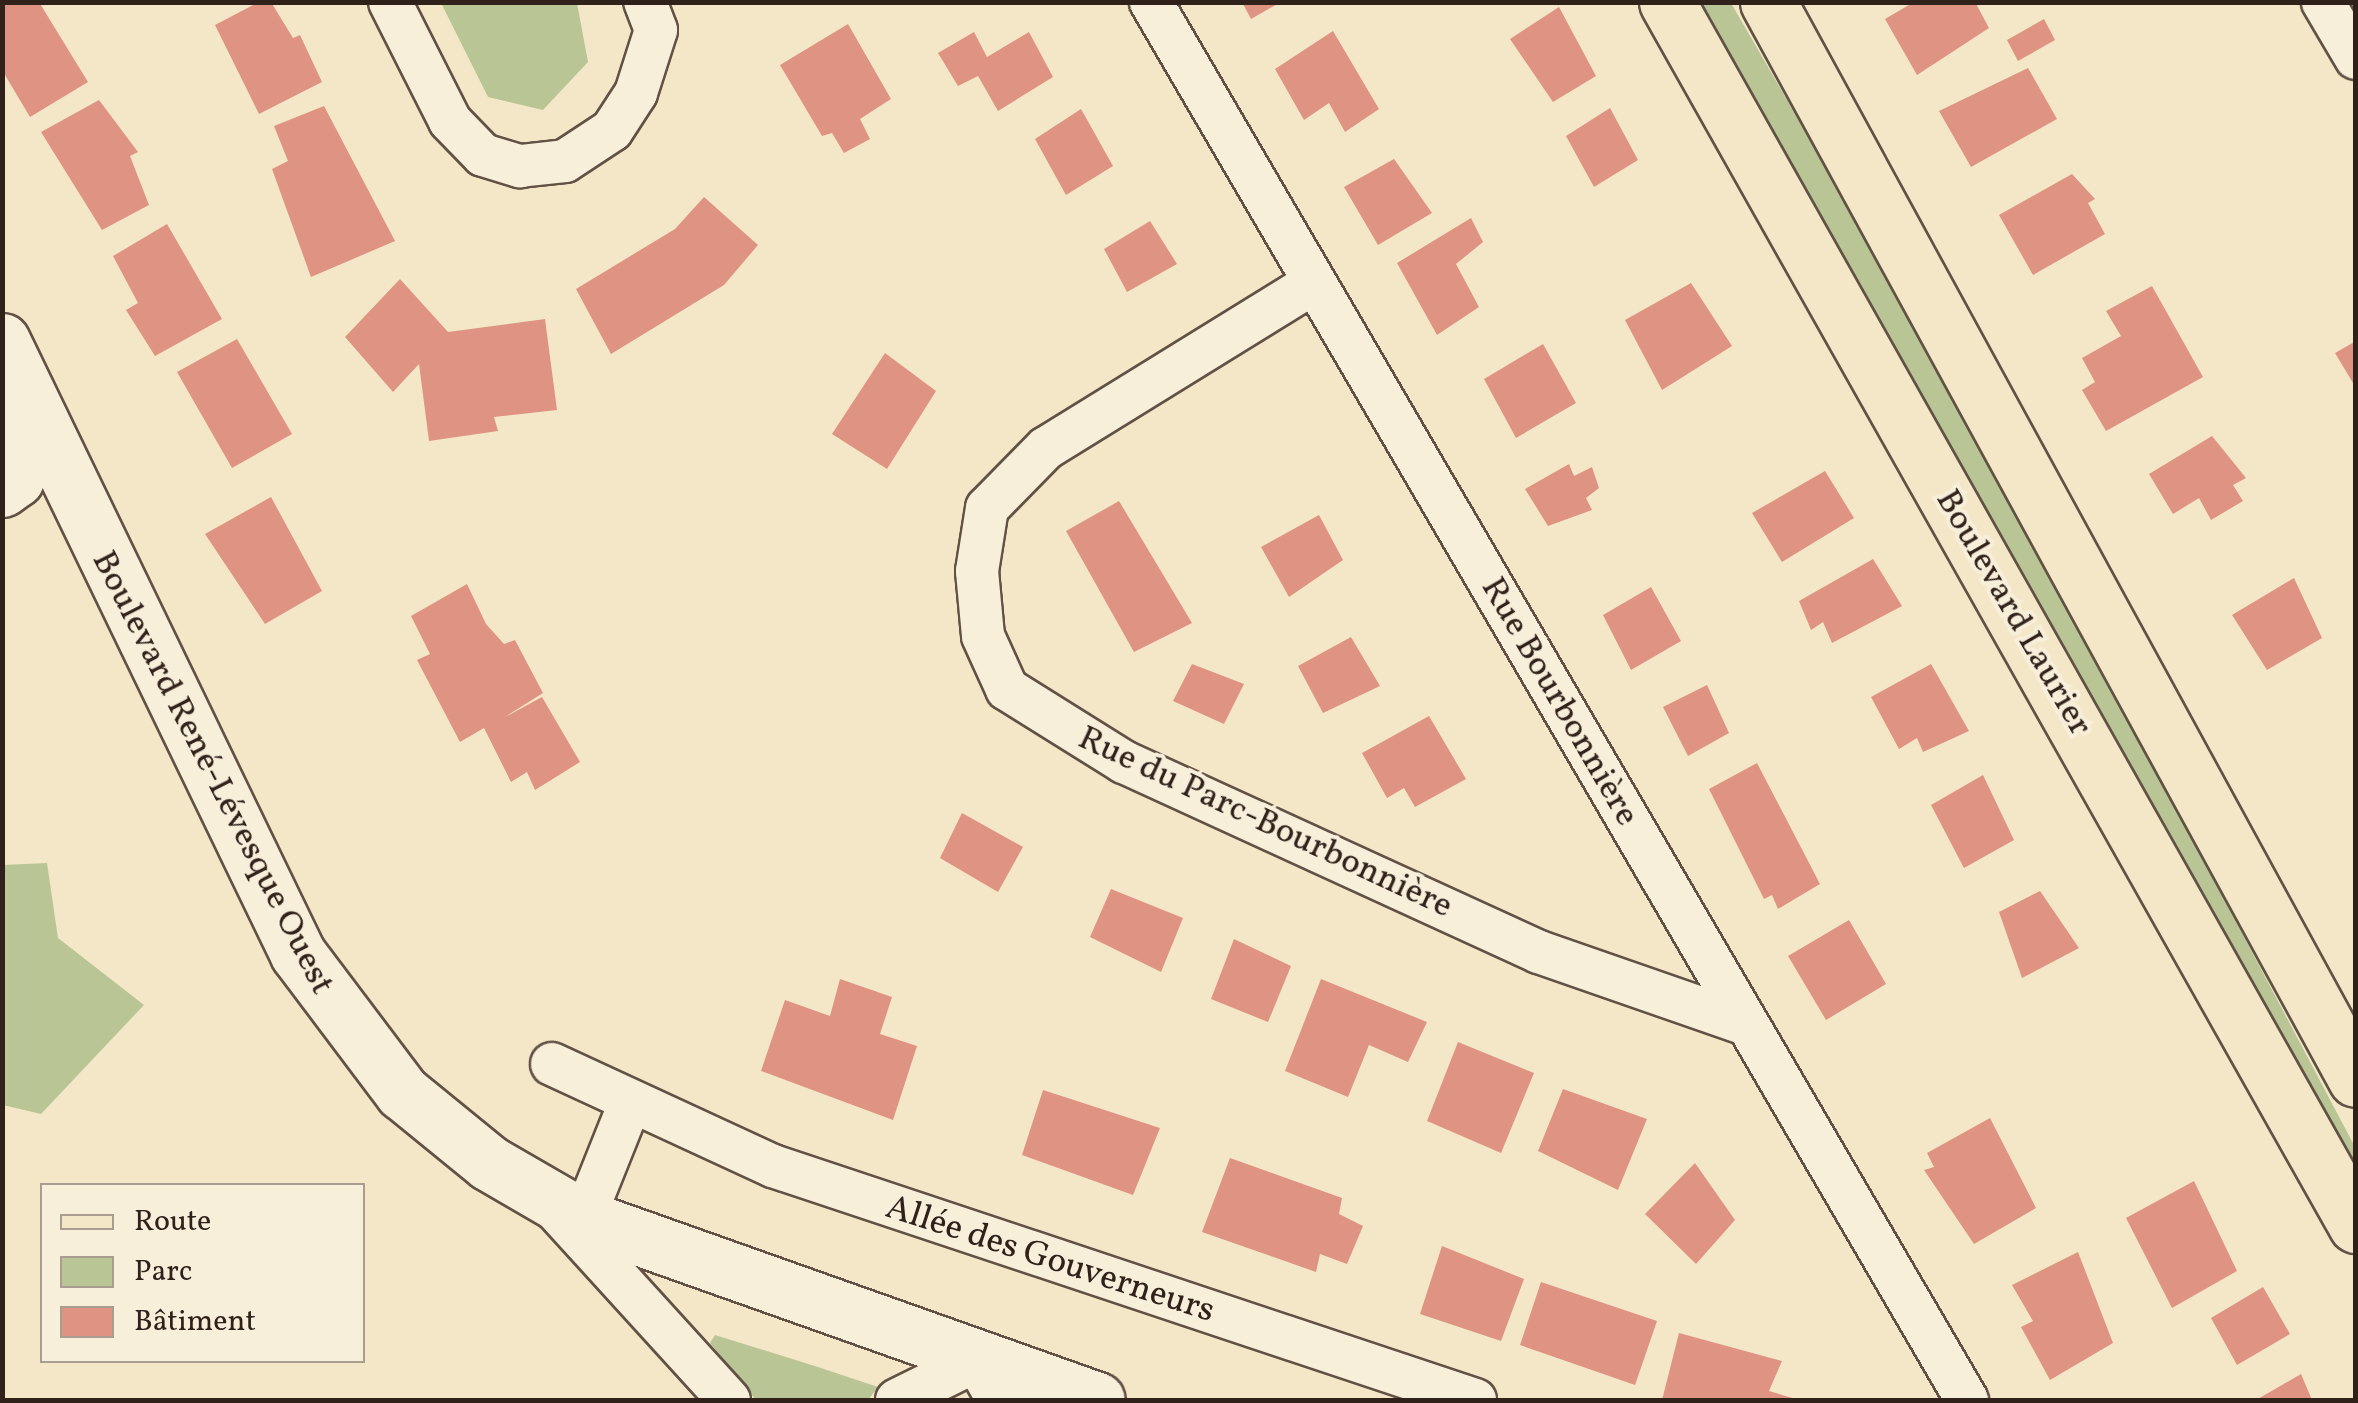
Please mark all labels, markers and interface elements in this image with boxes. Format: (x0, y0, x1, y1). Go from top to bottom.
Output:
street label: Boulevard Laurier (1925, 482, 2101, 744)
street label: Boulevard René-Lévesque Ouest (82, 544, 342, 1002)
street label: Rue Bourbonnière (1471, 570, 1647, 834)
street label: Rue du Parc-Bourbonnière (1071, 718, 1459, 928)
legend (40, 1183, 365, 1363)
street label: Allée des Gouverneurs (880, 1187, 1220, 1333)
text: Route (134, 1201, 211, 1243)
text: Parc (134, 1251, 192, 1293)
text: Bâtiment (134, 1301, 256, 1343)

